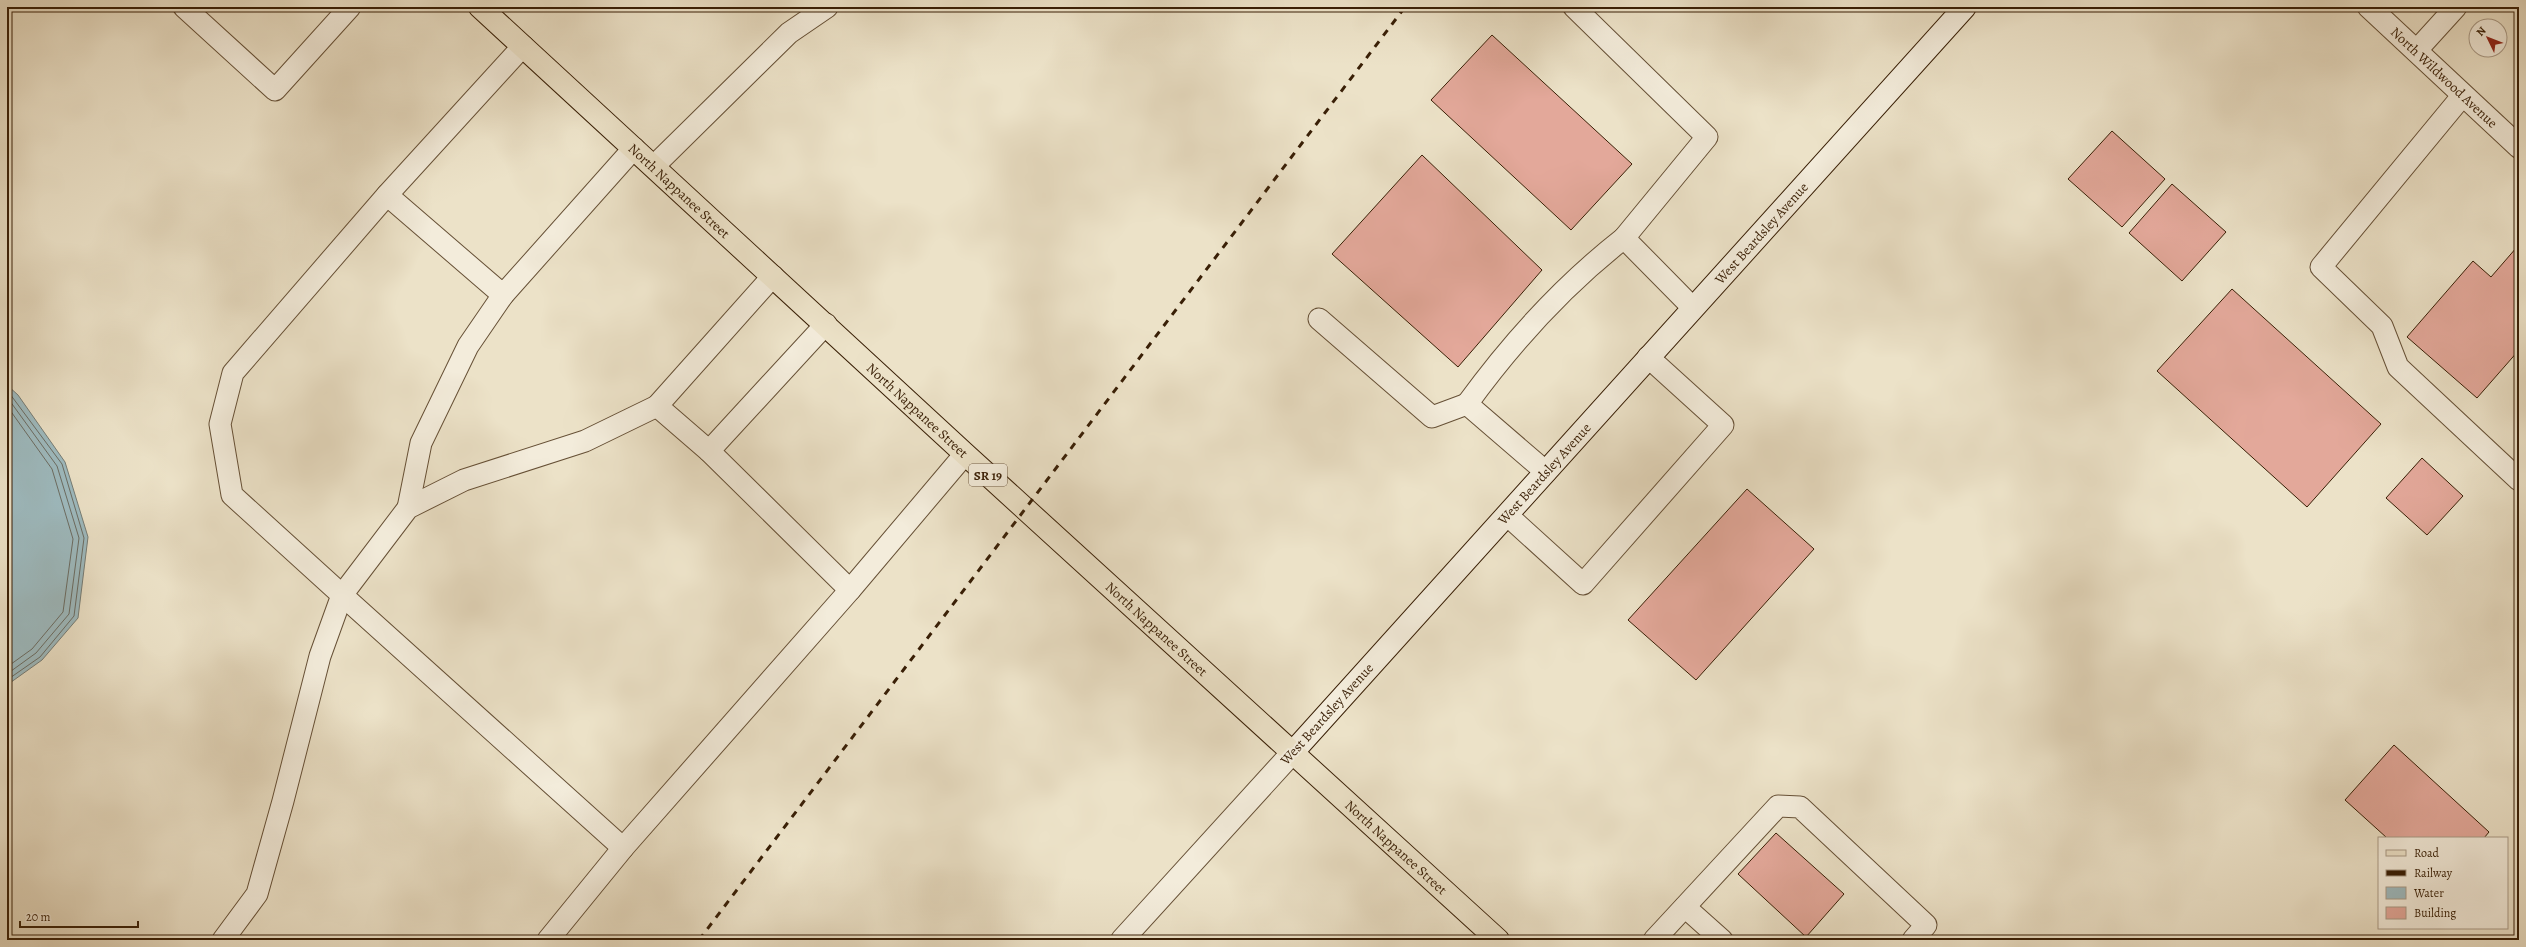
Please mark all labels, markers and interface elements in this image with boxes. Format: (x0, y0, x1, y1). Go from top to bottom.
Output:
north arrow (2468, 18, 2508, 58)
street label: North Wildwood Avenue (2387, 23, 2501, 131)
street label: North Nappanee Street (624, 139, 735, 243)
street label: West Beardsley Avenue (1710, 178, 1812, 289)
street label: North Nappanee Street (862, 358, 973, 462)
street label: West Beardsley Avenue (1492, 418, 1595, 529)
road number: SR 19 (969, 464, 1007, 486)
street label: North Nappanee Street (1101, 577, 1212, 681)
street label: West Beardsley Avenue (1275, 659, 1378, 770)
street label: North Nappanee Street (1341, 796, 1452, 899)
legend (2378, 837, 2508, 929)
text: Road (2414, 845, 2440, 861)
text: Railway (2414, 865, 2453, 881)
text: Water (2413, 885, 2444, 901)
scale bar (20, 903, 138, 929)
text: Building (2414, 905, 2456, 921)
text: 20 m (26, 909, 50, 925)

